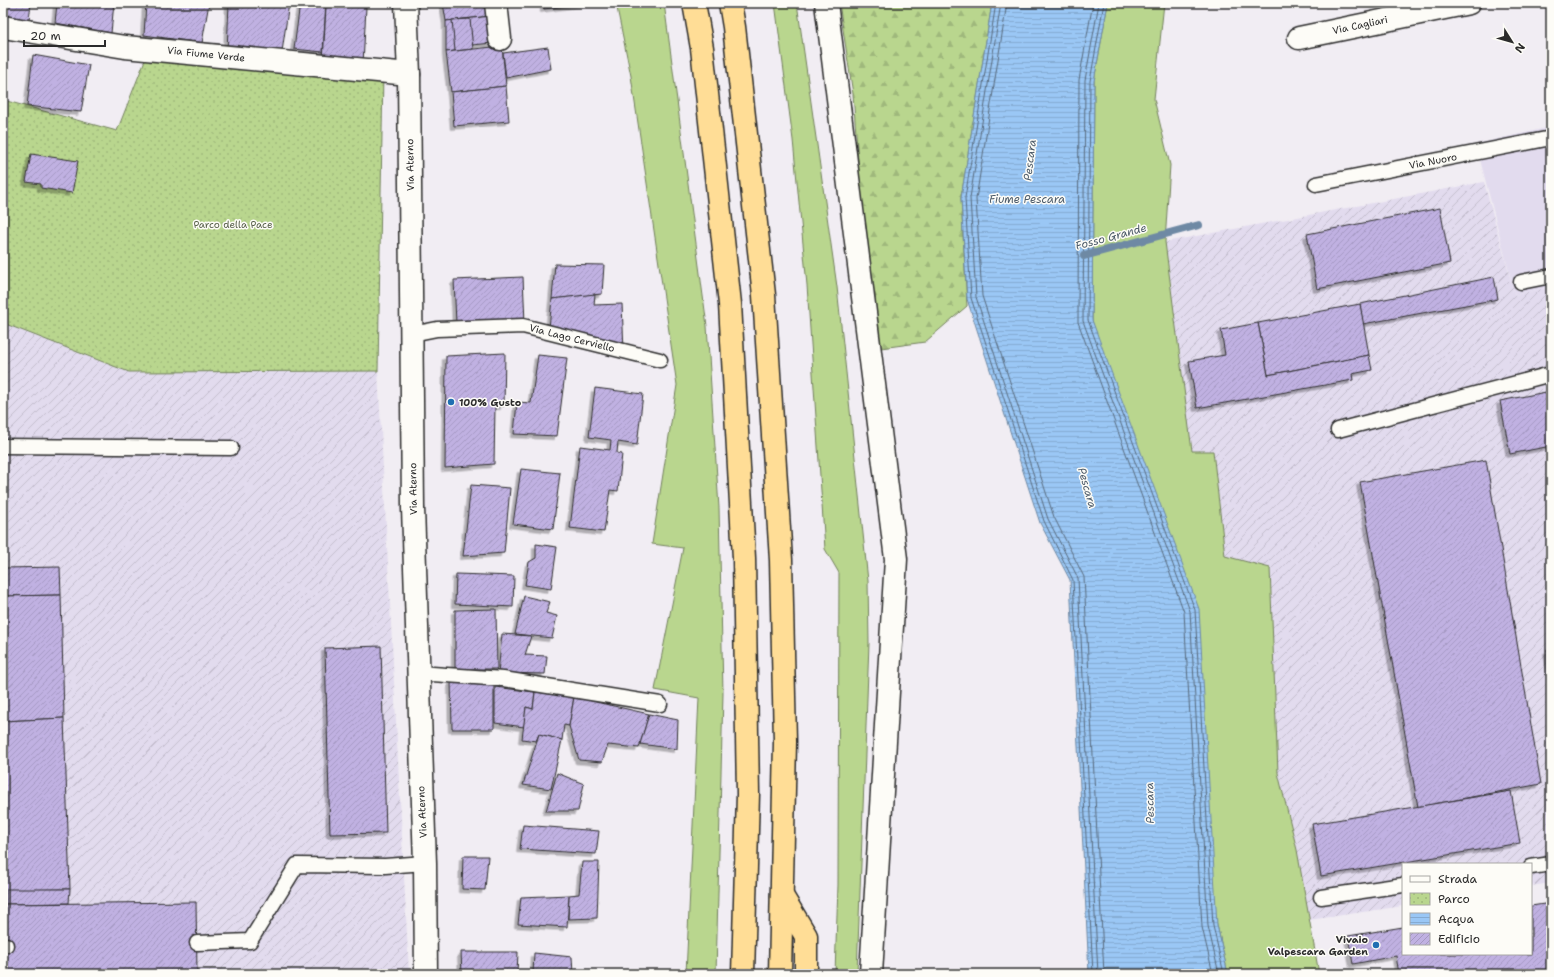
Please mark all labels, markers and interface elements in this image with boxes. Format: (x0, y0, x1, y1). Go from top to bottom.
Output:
street label: Via Cagliari (1331, 13, 1389, 37)
scale bar (24, 22, 105, 48)
north arrow (1492, 22, 1532, 62)
text: 20 m (30, 28, 61, 44)
text: N (1511, 40, 1528, 56)
street label: Via Fiume Verde (166, 43, 246, 65)
water label: Pescara (1020, 138, 1040, 181)
street label: Via Aterno (403, 139, 417, 191)
street label: Via Nuoro (1408, 150, 1458, 172)
water label: Fiume Pescara (989, 192, 1065, 207)
park label: Parco della Pace (193, 218, 273, 231)
water label: Fosso Grande (1074, 220, 1148, 254)
street label: Via Lago Cerviello (528, 321, 616, 355)
place label: 100% Gusto (459, 396, 522, 409)
marker: 100% Gusto (446, 397, 456, 407)
street label: Via Aterno (406, 463, 420, 515)
water label: Pescara (1074, 466, 1100, 510)
water label: Pescara (1142, 782, 1158, 824)
street label: Via Aterno (414, 786, 430, 838)
legend (1402, 863, 1532, 955)
text: Strada (1438, 871, 1478, 887)
text: Parco (1438, 891, 1470, 907)
text: Acqua (1438, 911, 1474, 927)
text: Edificio (1438, 931, 1480, 947)
place label: Vivaio Valpescara Garden (1268, 933, 1368, 958)
marker: Vivaio Valpescara Garden (1371, 940, 1381, 950)

